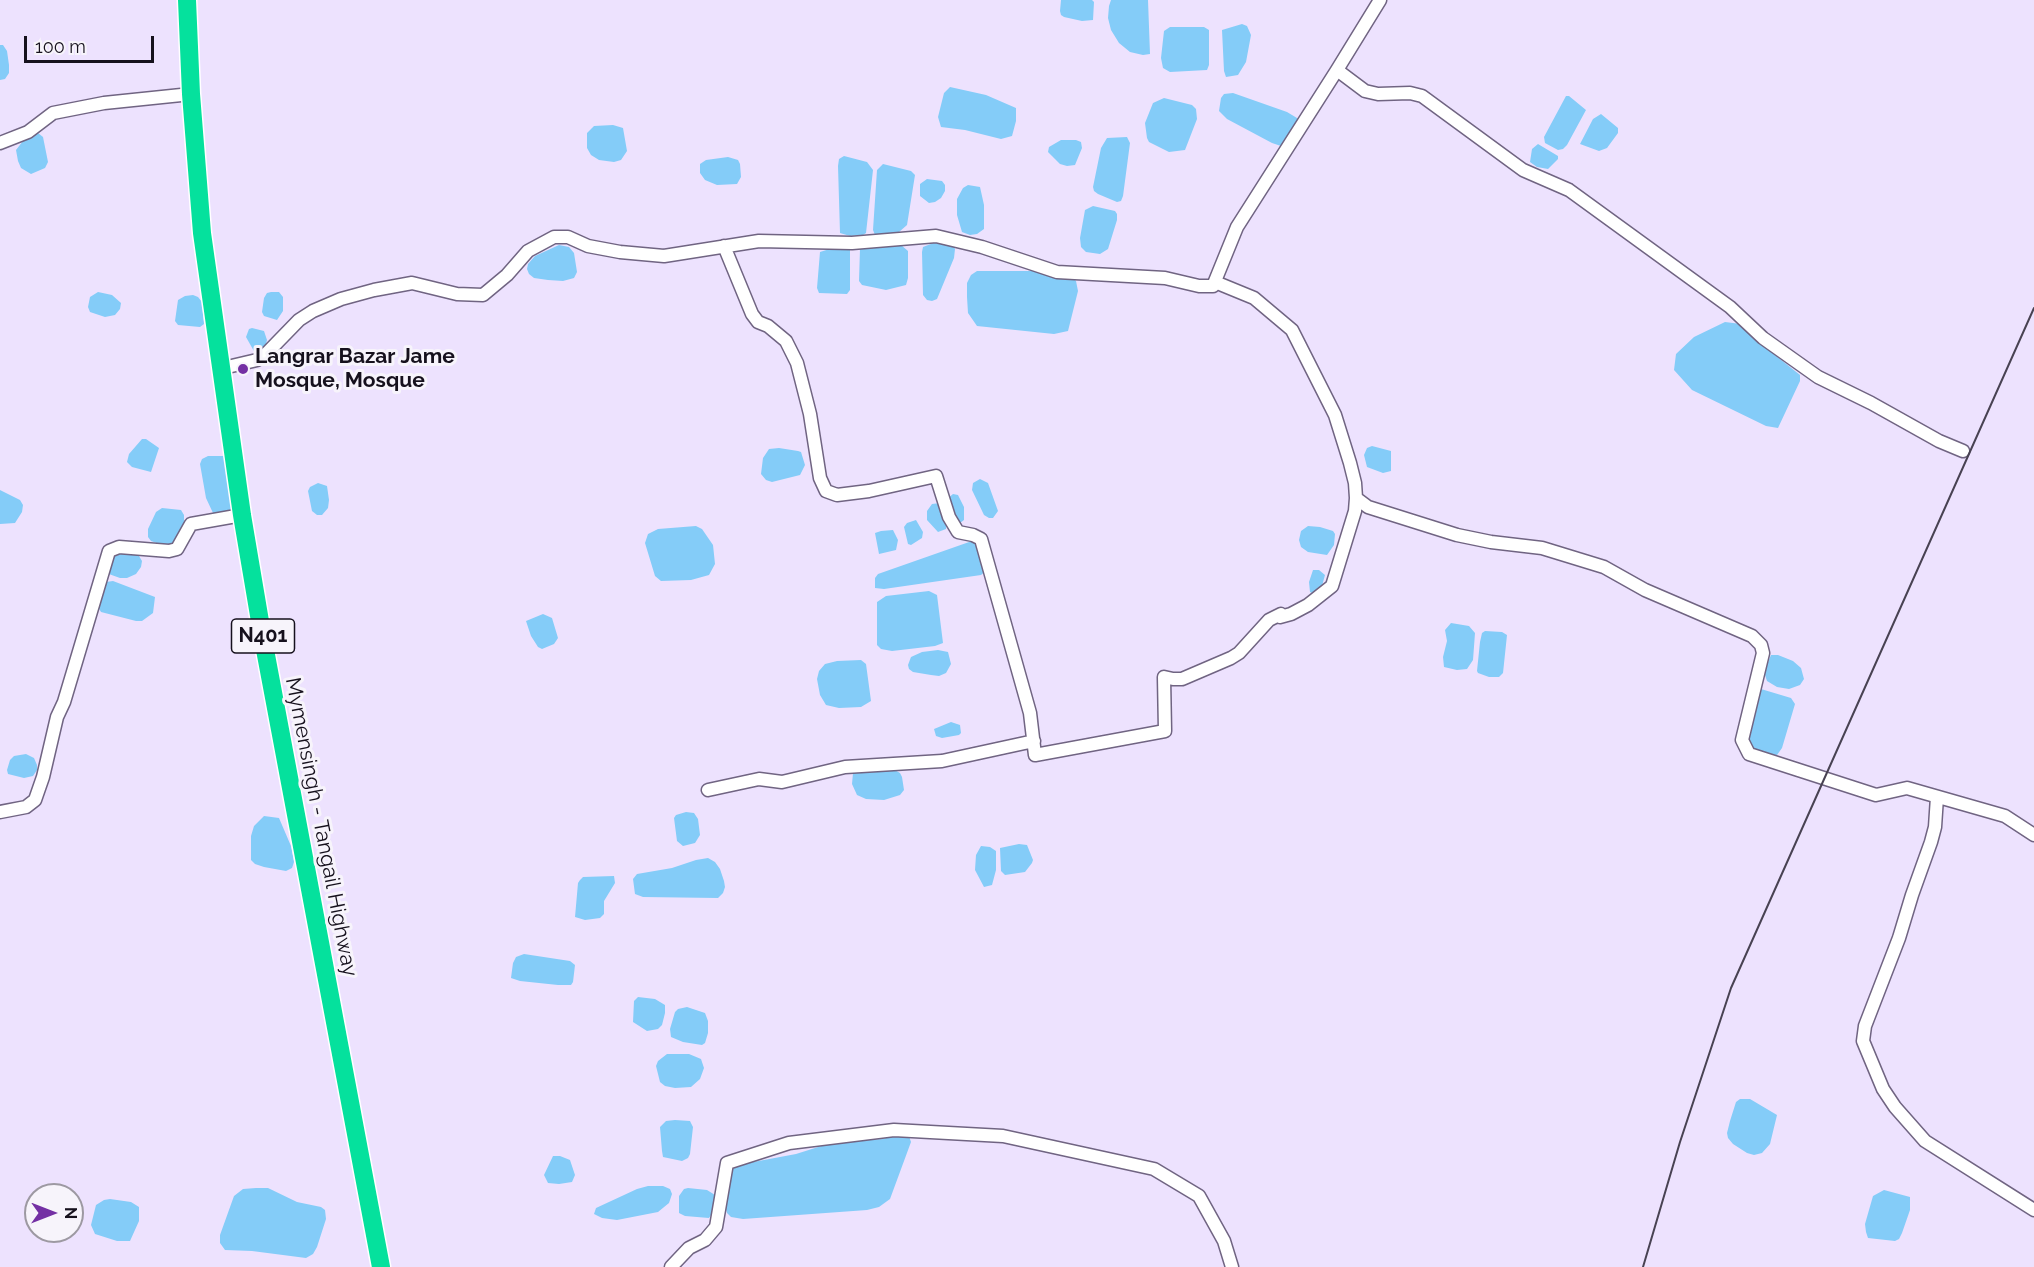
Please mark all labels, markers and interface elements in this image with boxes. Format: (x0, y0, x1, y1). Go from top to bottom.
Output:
scale bar (27, 24, 158, 62)
text: 100 m (35, 36, 86, 57)
place label: Langrar Bazar Jame Mosque, Mosque (255, 344, 455, 394)
marker: Langrar Bazar Jame Mosque, Mosque (236, 362, 250, 376)
road number: N401 (232, 619, 294, 653)
street label: Mymensingh - Tangail Highway (280, 675, 362, 979)
north arrow (24, 1183, 84, 1243)
text: N (61, 1207, 80, 1219)

